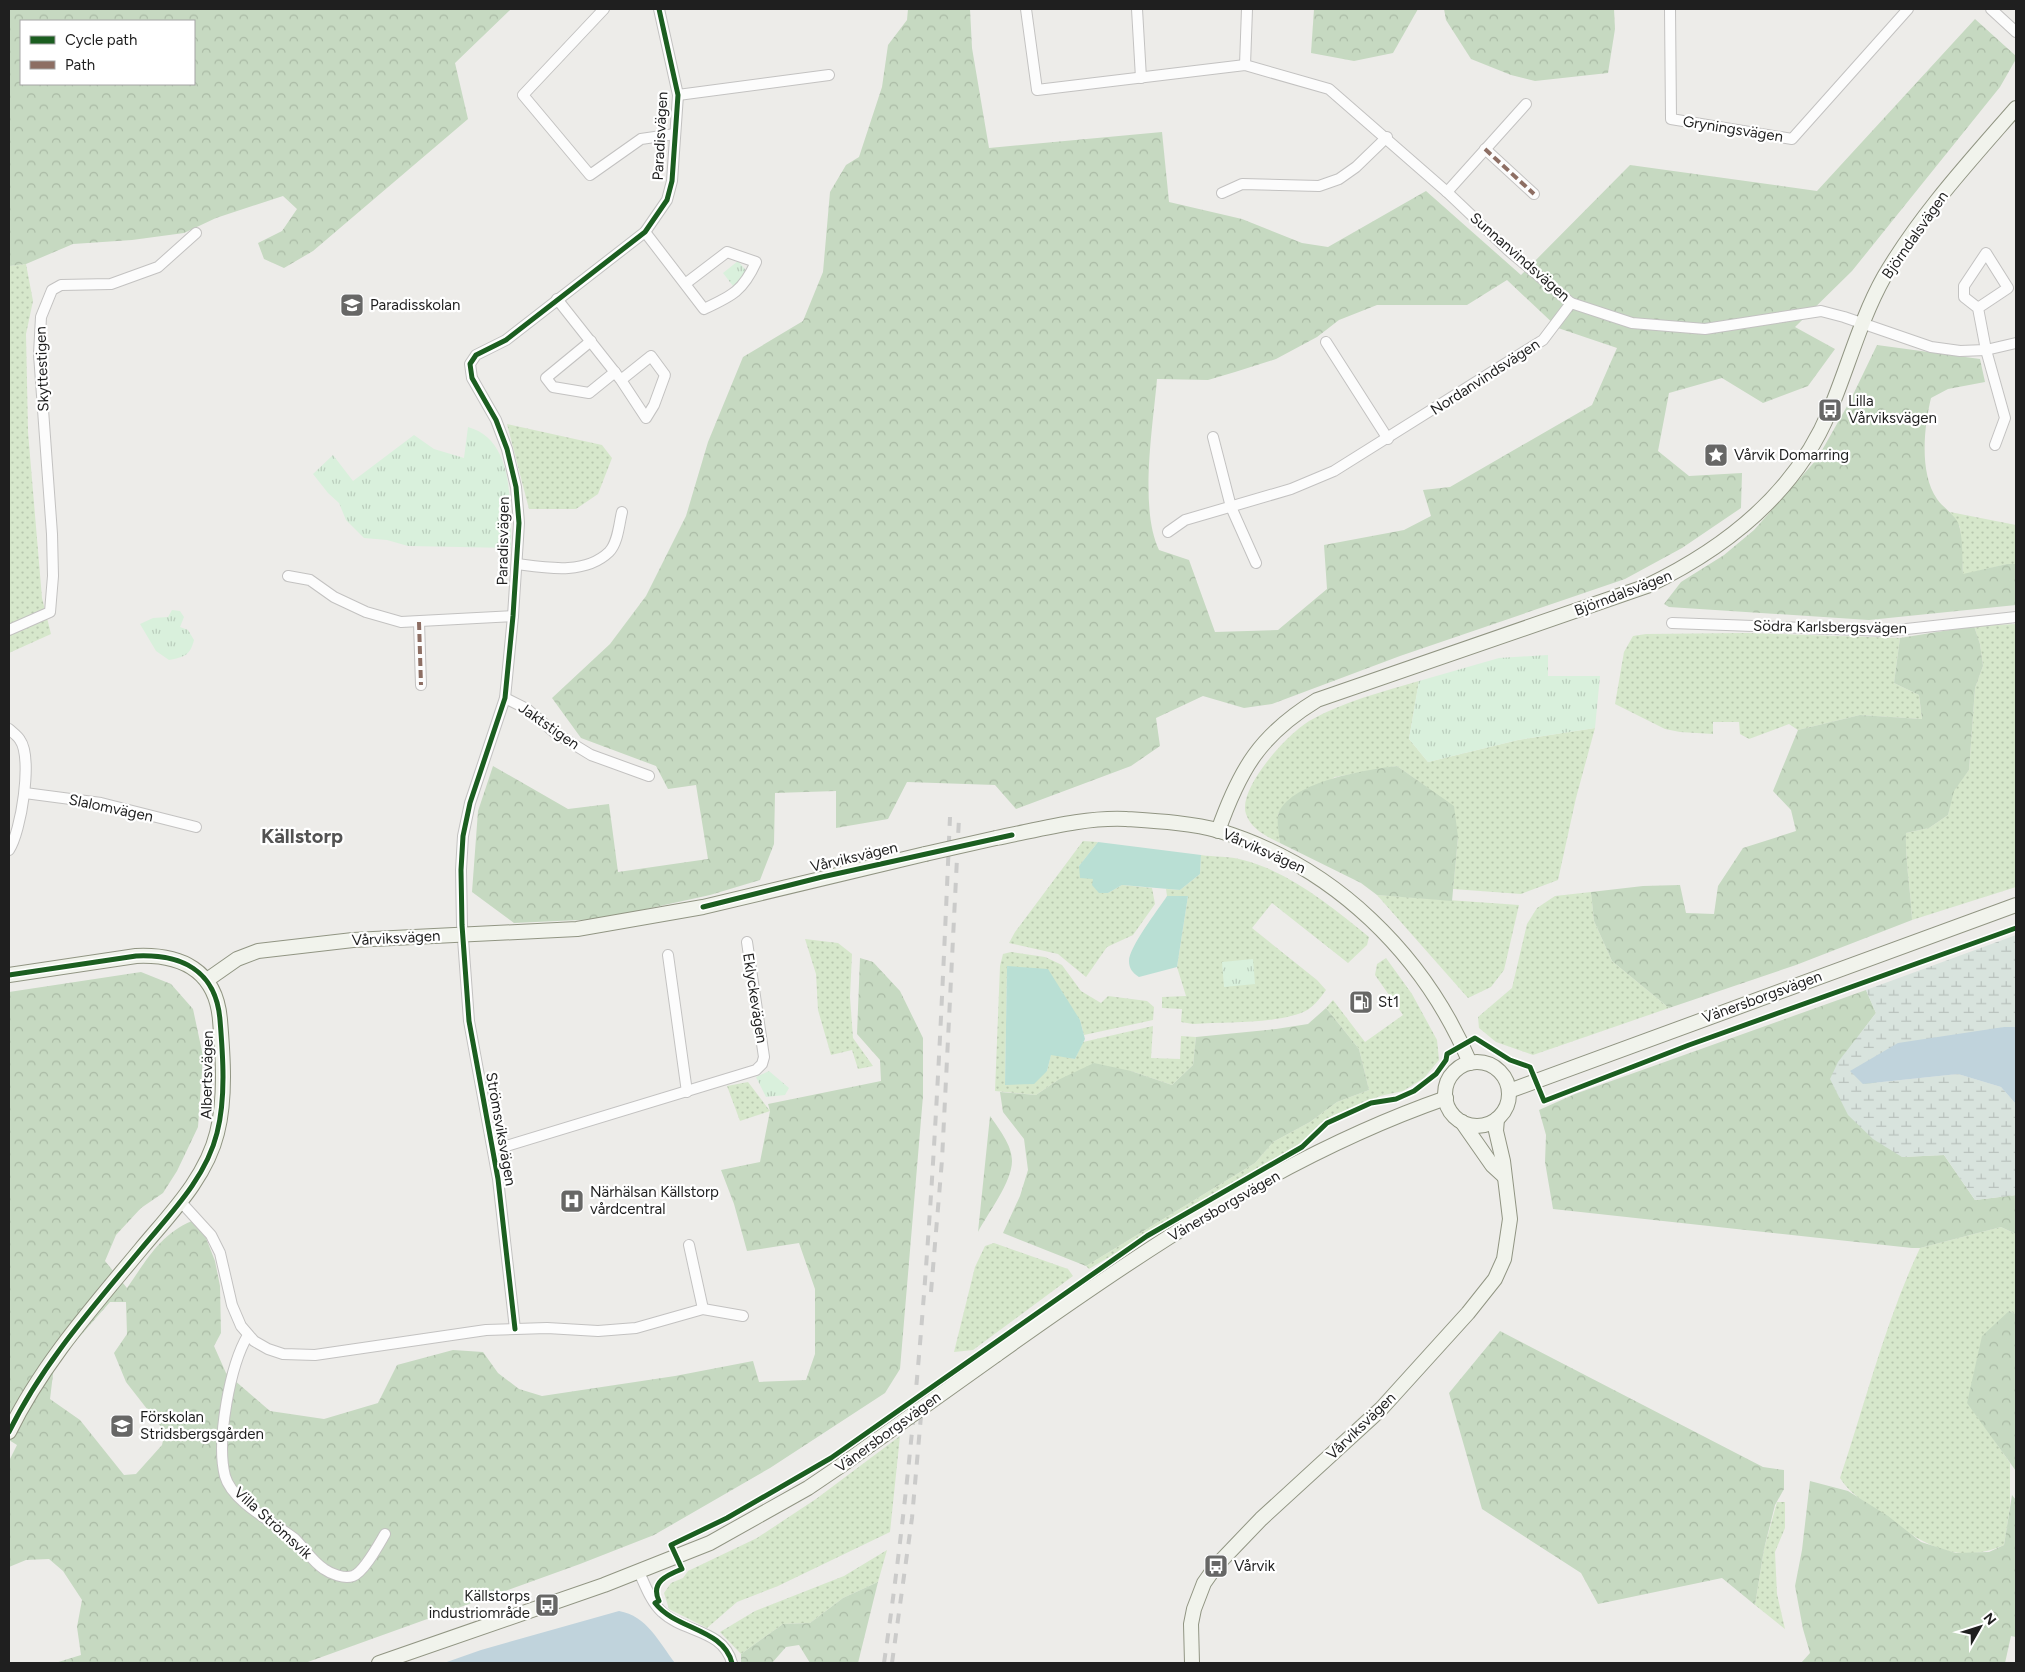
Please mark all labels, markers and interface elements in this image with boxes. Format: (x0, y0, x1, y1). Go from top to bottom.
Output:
legend (20, 20, 195, 85)
text: Cycle path (65, 31, 137, 49)
text: Path (65, 56, 95, 74)
street label: Paradisvägen (649, 91, 671, 181)
street label: Gryningsvägen (1682, 112, 1784, 146)
street label: Björndalsvägen (1878, 188, 1952, 282)
street label: Sunnanvindsvägen (1466, 209, 1574, 305)
school or university icon: Paradisskolan (339, 292, 365, 318)
place label: Paradisskolan (370, 296, 460, 314)
street label: Skyttestigen (32, 326, 52, 412)
street label: Nordanvindsvägen (1427, 335, 1543, 419)
place label: Lilla Vårviksvägen (1848, 392, 1937, 427)
bus stop icon: Lilla Vårviksvägen (1817, 397, 1843, 423)
place icon: Vårvik Domarring (1703, 442, 1729, 468)
place label: Vårvik Domarring (1734, 446, 1849, 464)
street label: Paradisvägen (493, 496, 513, 586)
street label: Björndalsvägen (1572, 566, 1674, 620)
street label: Södra Karlsbergsvägen (1753, 617, 1907, 637)
street label: Jaktstigen (515, 699, 583, 753)
street label: Slalomvägen (67, 790, 155, 826)
district label: Källstorp (261, 824, 343, 848)
street label: Vårviksvägen (1220, 825, 1308, 877)
street label: Vårviksvägen (809, 838, 899, 876)
street label: Vårviksvägen (351, 927, 441, 949)
street label: Eklyckevägen (739, 952, 771, 1044)
street label: Vänersborgsvägen (1700, 967, 1824, 1027)
fuel station icon: St1 (1348, 989, 1374, 1015)
place label: St1 (1378, 993, 1399, 1011)
street label: Albertsvägen (197, 1030, 217, 1120)
street label: Strömsviksvägen (482, 1071, 520, 1187)
street label: Vänersborgsvägen (1165, 1167, 1283, 1245)
place label: Närhälsan Källstorp vårdcentral (590, 1183, 719, 1218)
hospital icon: Närhälsan Källstorp vårdcentral (559, 1188, 585, 1214)
street label: Vänersborgsvägen (832, 1388, 944, 1476)
street label: Vårviksvägen (1323, 1389, 1399, 1463)
place label: Förskolan Stridsbergsgården (140, 1408, 264, 1443)
school or university icon: Förskolan Stridsbergsgården (109, 1413, 135, 1439)
street label: Villa Strömsvik (230, 1483, 316, 1563)
bus stop icon: Vårvik (1203, 1553, 1229, 1579)
place label: Vårvik (1234, 1557, 1276, 1575)
place label: Källstorps industriområde (429, 1587, 530, 1622)
bus stop icon: Källstorps industriområde (534, 1592, 560, 1618)
north arrow (1955, 1602, 2005, 1652)
text: N (1980, 1610, 2000, 1629)

